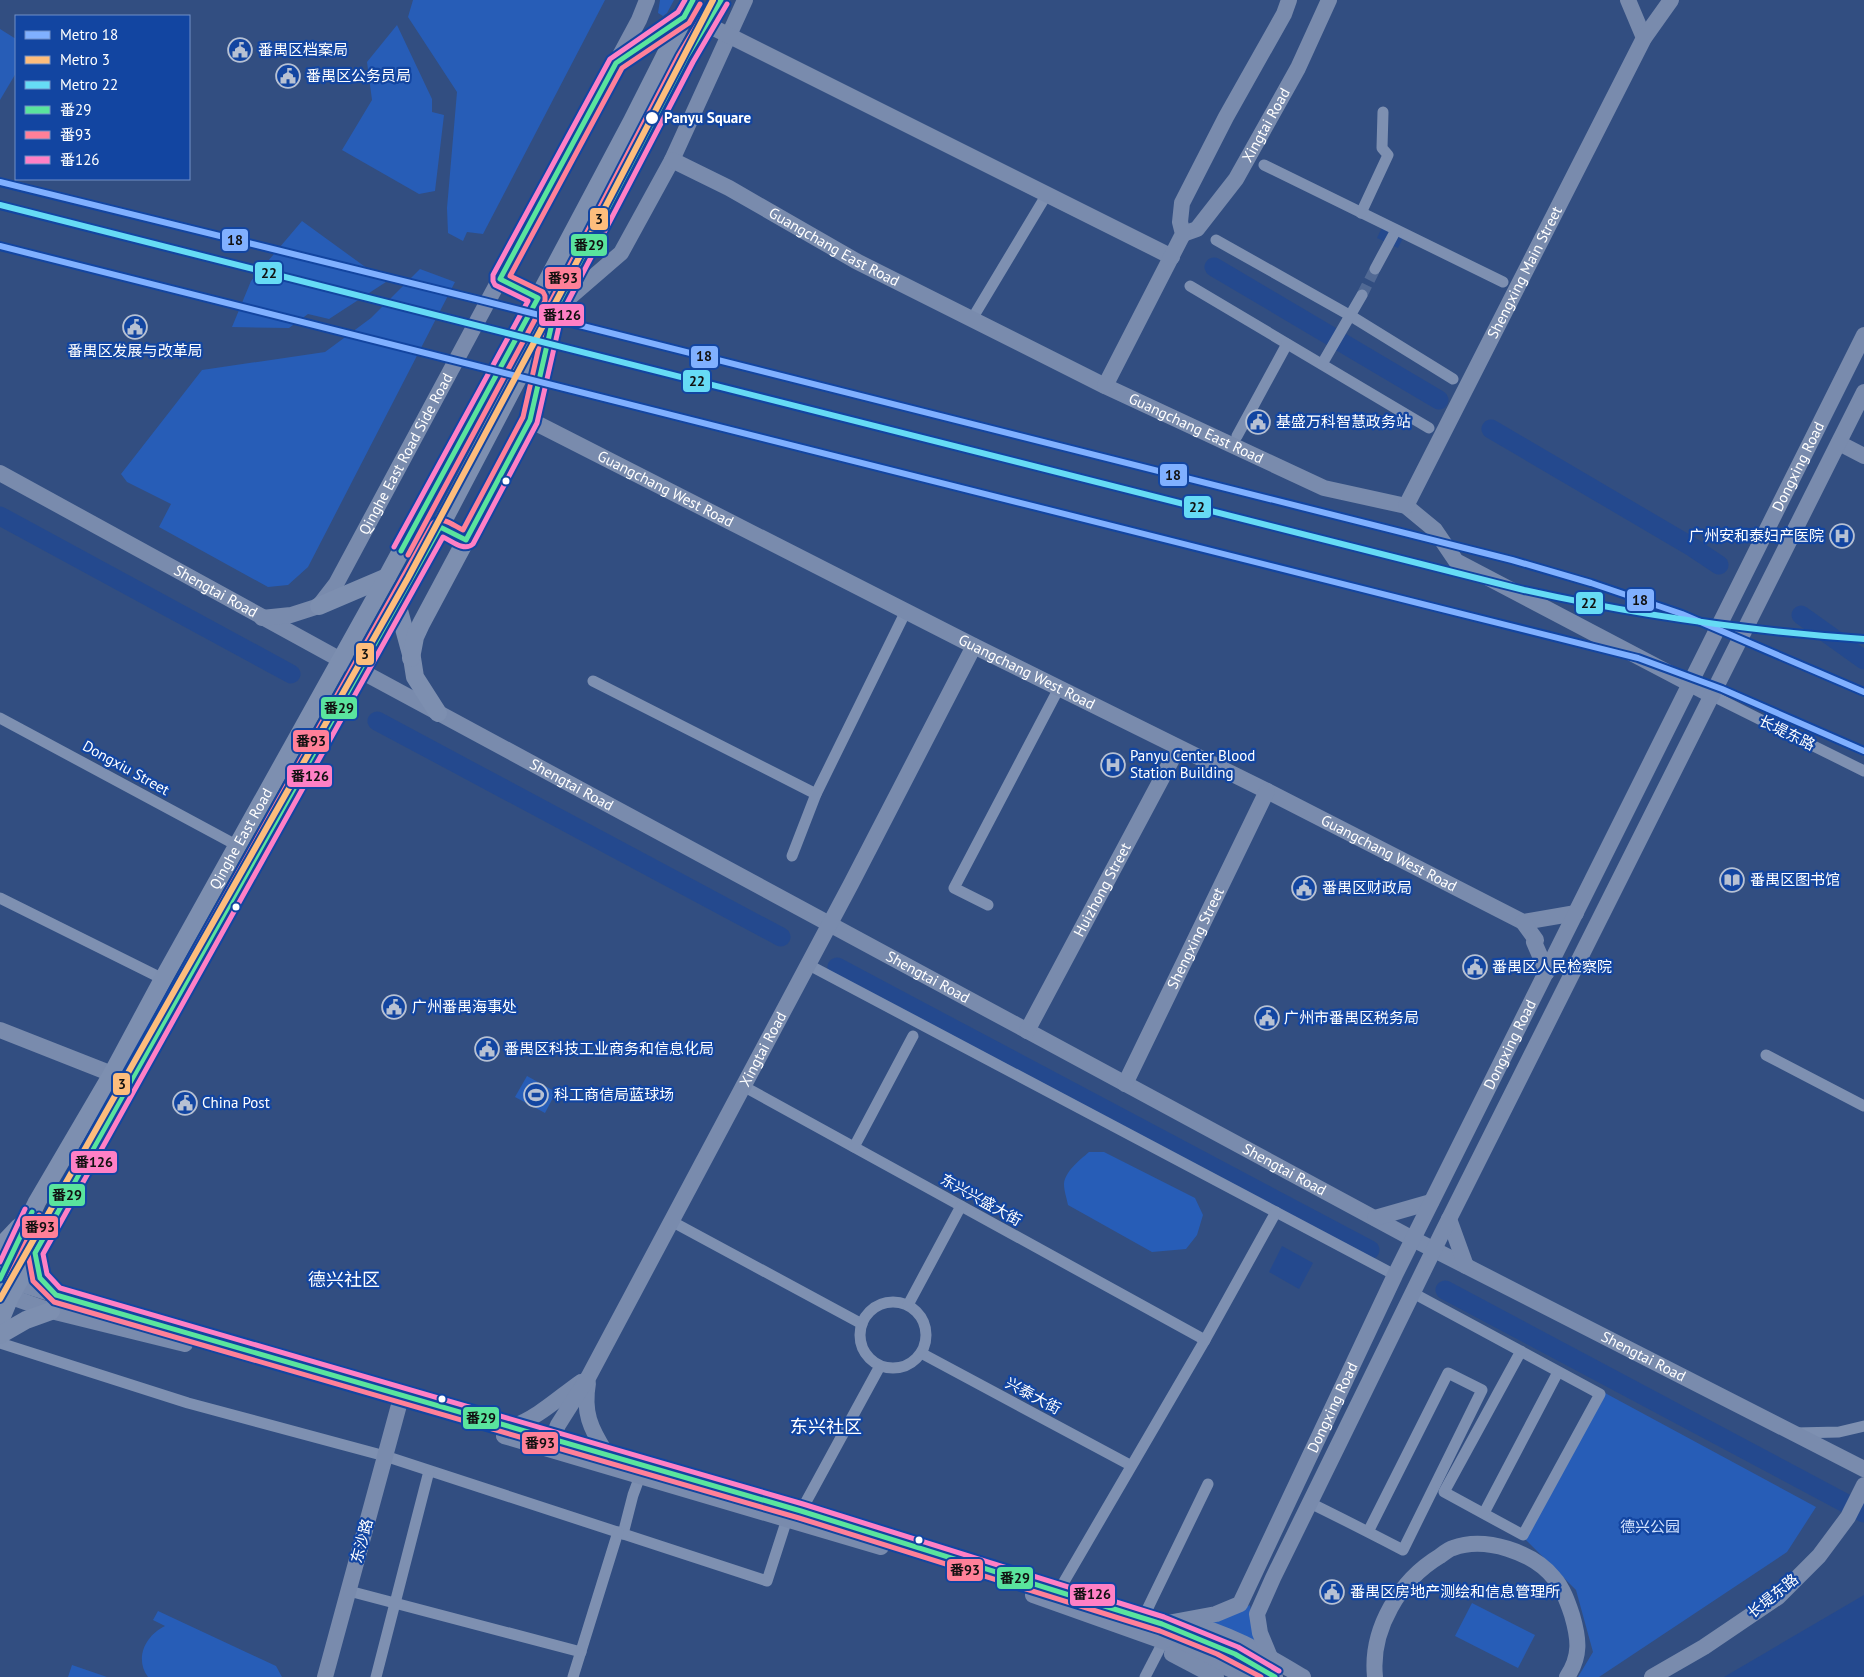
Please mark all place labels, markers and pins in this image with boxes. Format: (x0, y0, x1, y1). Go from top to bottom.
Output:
public building icon: 番禺区档案局 (227, 37, 253, 63)
place label: 番禺区档案局 (258, 40, 348, 59)
public building icon: 番禺区公务员局 (275, 63, 301, 89)
place label: 番禺区公务员局 (306, 66, 411, 85)
place label: Panyu Square (664, 108, 752, 127)
marker: Panyu Square (644, 110, 660, 126)
public building icon: 番禺区发展与改革局 (122, 314, 148, 340)
place label: 番禺区发展与改革局 (67, 341, 203, 360)
public building icon: 基盛万科智慧政务站 (1245, 409, 1271, 435)
place label: 基盛万科智慧政务站 (1276, 412, 1411, 431)
unlabelled marker (501, 476, 511, 486)
hospital icon: 广州安和泰妇产医院 (1829, 523, 1855, 549)
place label: 广州安和泰妇产医院 (1689, 526, 1824, 545)
place label: Panyu Center Blood Station Building (1130, 746, 1255, 782)
hospital icon: Panyu Center Blood Station Building (1100, 752, 1126, 778)
library icon: 番禺区图书馆 (1719, 867, 1745, 893)
place label: 番禺区图书馆 (1750, 870, 1840, 889)
public building icon: 番禺区财政局 (1291, 875, 1317, 901)
place label: 番禺区财政局 (1322, 878, 1412, 897)
unlabelled marker (231, 902, 241, 912)
public building icon: 番禺区人民检察院 (1462, 954, 1488, 980)
place label: 番禺区人民检察院 (1492, 957, 1612, 976)
public building icon: 广州番禺海事处 (381, 994, 407, 1020)
place label: 广州番禺海事处 (412, 997, 517, 1016)
public building icon: 广州市番禺区税务局 (1254, 1005, 1280, 1031)
place label: 广州市番禺区税务局 (1284, 1008, 1419, 1027)
public building icon: 番禺区科技工业商务和信息化局 (474, 1036, 500, 1062)
place label: 番禺区科技工业商务和信息化局 (504, 1039, 714, 1058)
sports icon: 科工商信局蓝球场 (523, 1082, 549, 1108)
place label: 科工商信局蓝球场 (554, 1085, 674, 1104)
public building icon: China Post (172, 1090, 198, 1116)
place label: China Post (202, 1093, 270, 1112)
unlabelled marker (437, 1394, 447, 1404)
unlabelled marker (914, 1535, 924, 1545)
public building icon: 番禺区房地产测绘和信息管理所 (1319, 1579, 1345, 1605)
place label: 番禺区房地产测绘和信息管理所 (1350, 1582, 1560, 1601)

